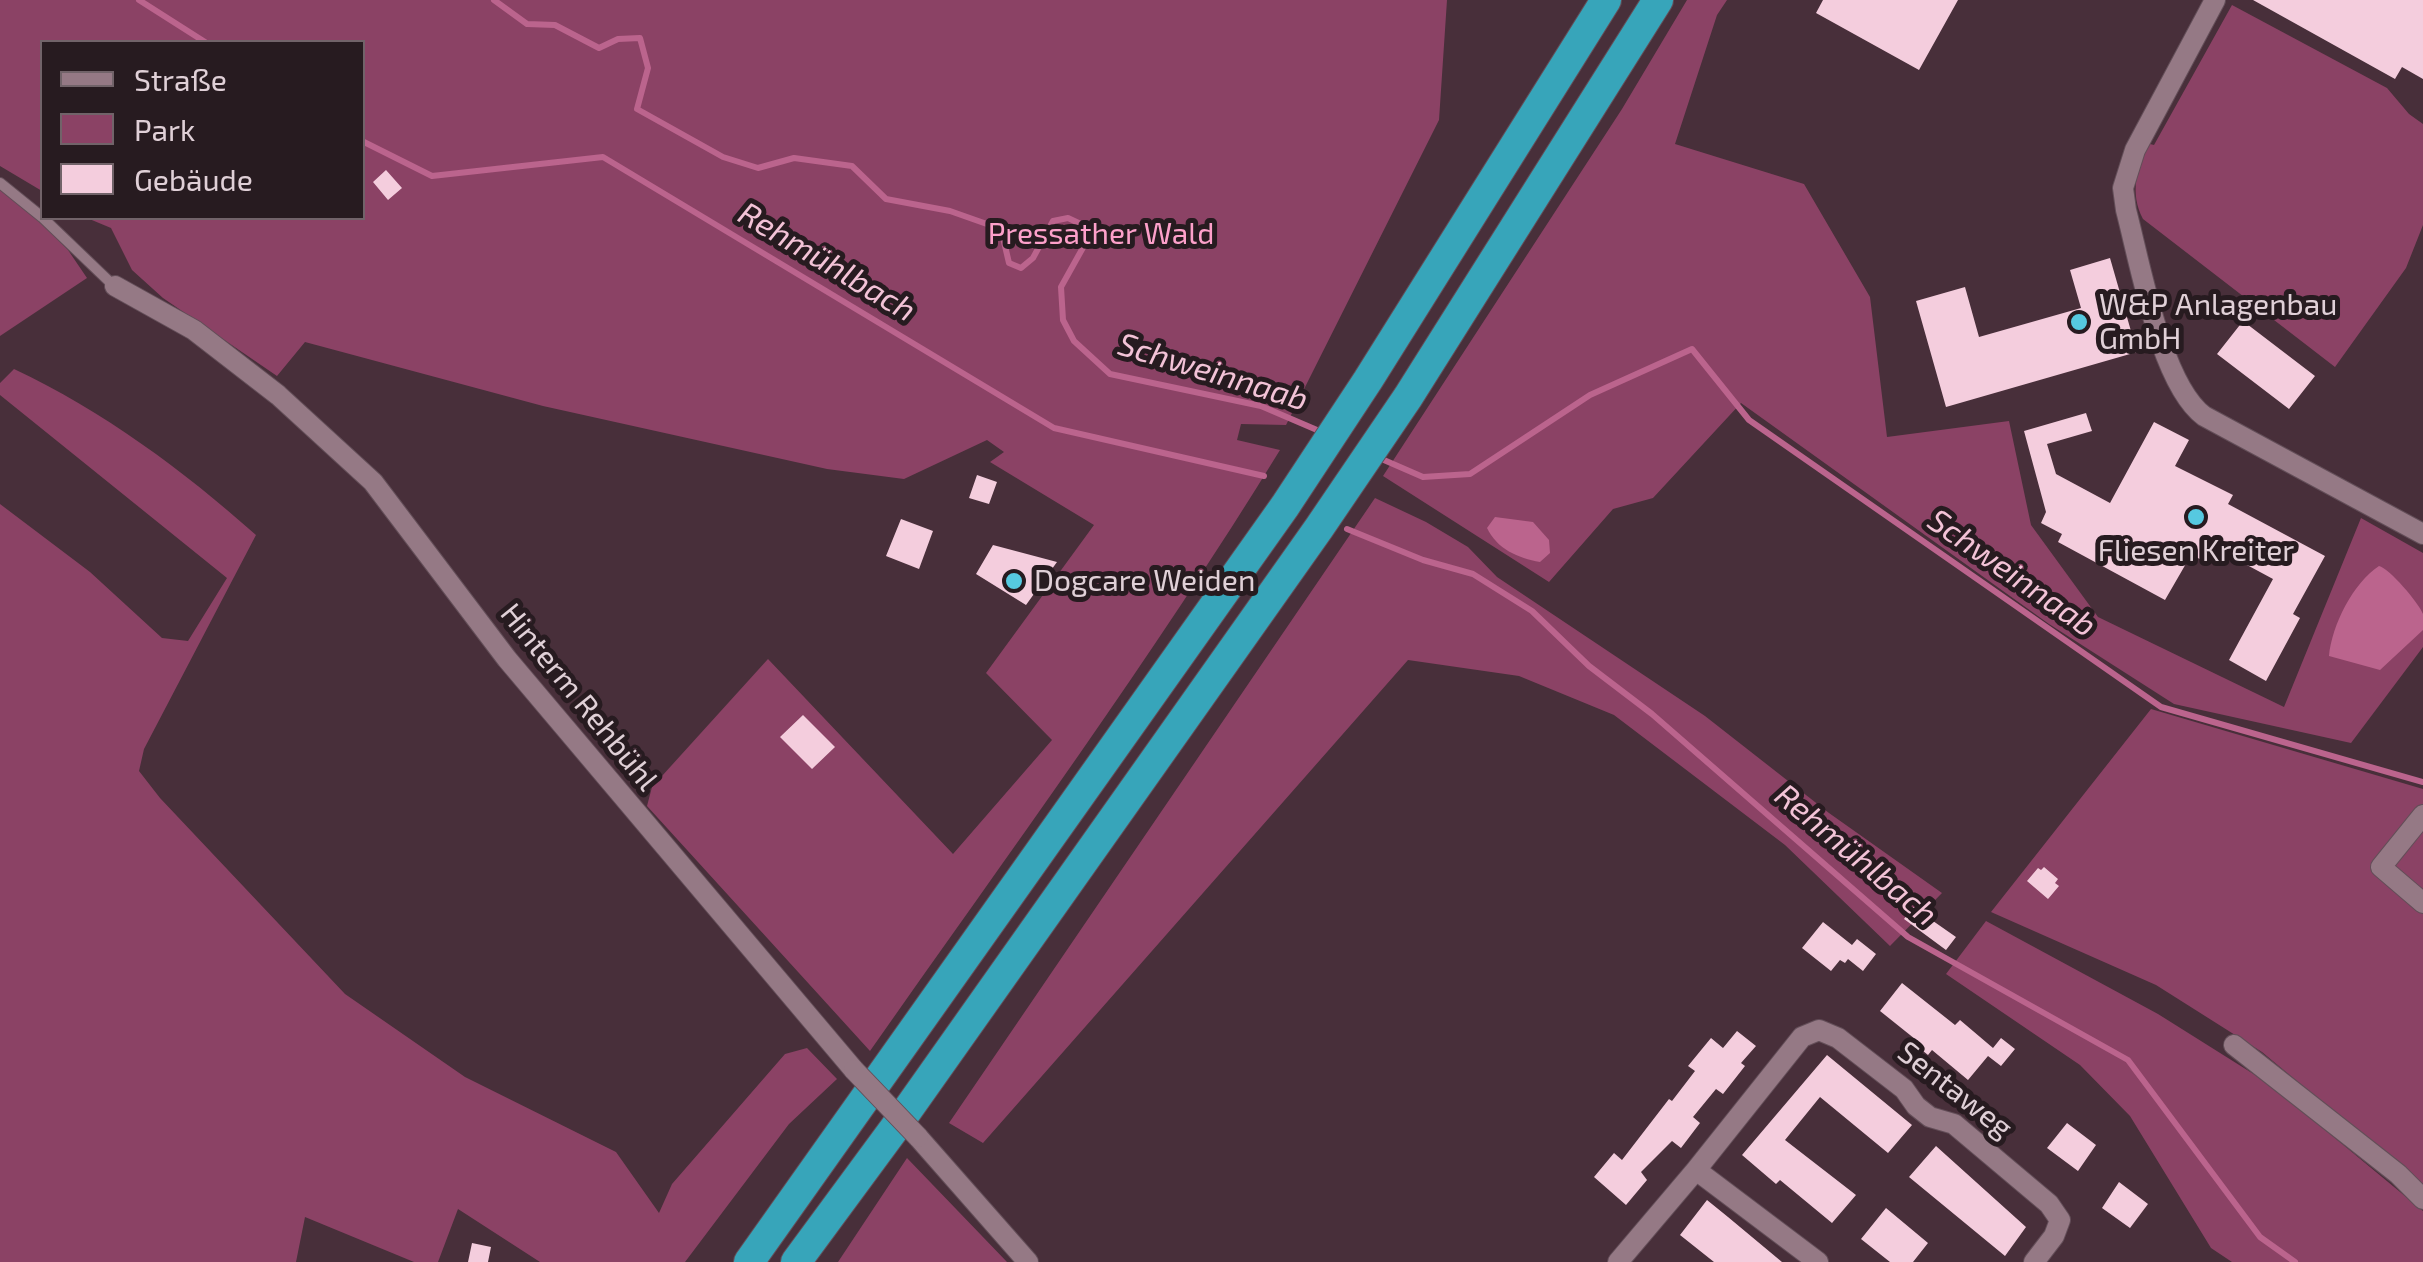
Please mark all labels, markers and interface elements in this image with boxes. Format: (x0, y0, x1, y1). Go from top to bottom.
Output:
legend (40, 40, 365, 220)
text: Straße (134, 61, 227, 97)
text: Park (134, 111, 195, 147)
text: Gebäude (134, 161, 253, 197)
water label: Rehmühlbach (731, 194, 923, 330)
park label: Pressather Wald (988, 216, 1214, 252)
place label: W&P Anlagenbau GmbH (2099, 287, 2337, 358)
marker: W&P Anlagenbau GmbH (2068, 311, 2090, 333)
water label: Schweinnaab (1114, 325, 1312, 419)
water label: Schweinnaab (1921, 501, 2103, 645)
marker: Fliesen Kreiter (2185, 506, 2207, 528)
place label: Fliesen Kreiter (2098, 533, 2294, 569)
place label: Dogcare Weiden (1034, 563, 1255, 599)
marker: Dogcare Weiden (1003, 570, 1025, 592)
street label: Hinterm Rehbühl (493, 596, 665, 798)
water label: Rehmühlbach (1767, 776, 1945, 934)
street label: Sentaweg (1890, 1034, 2020, 1146)

